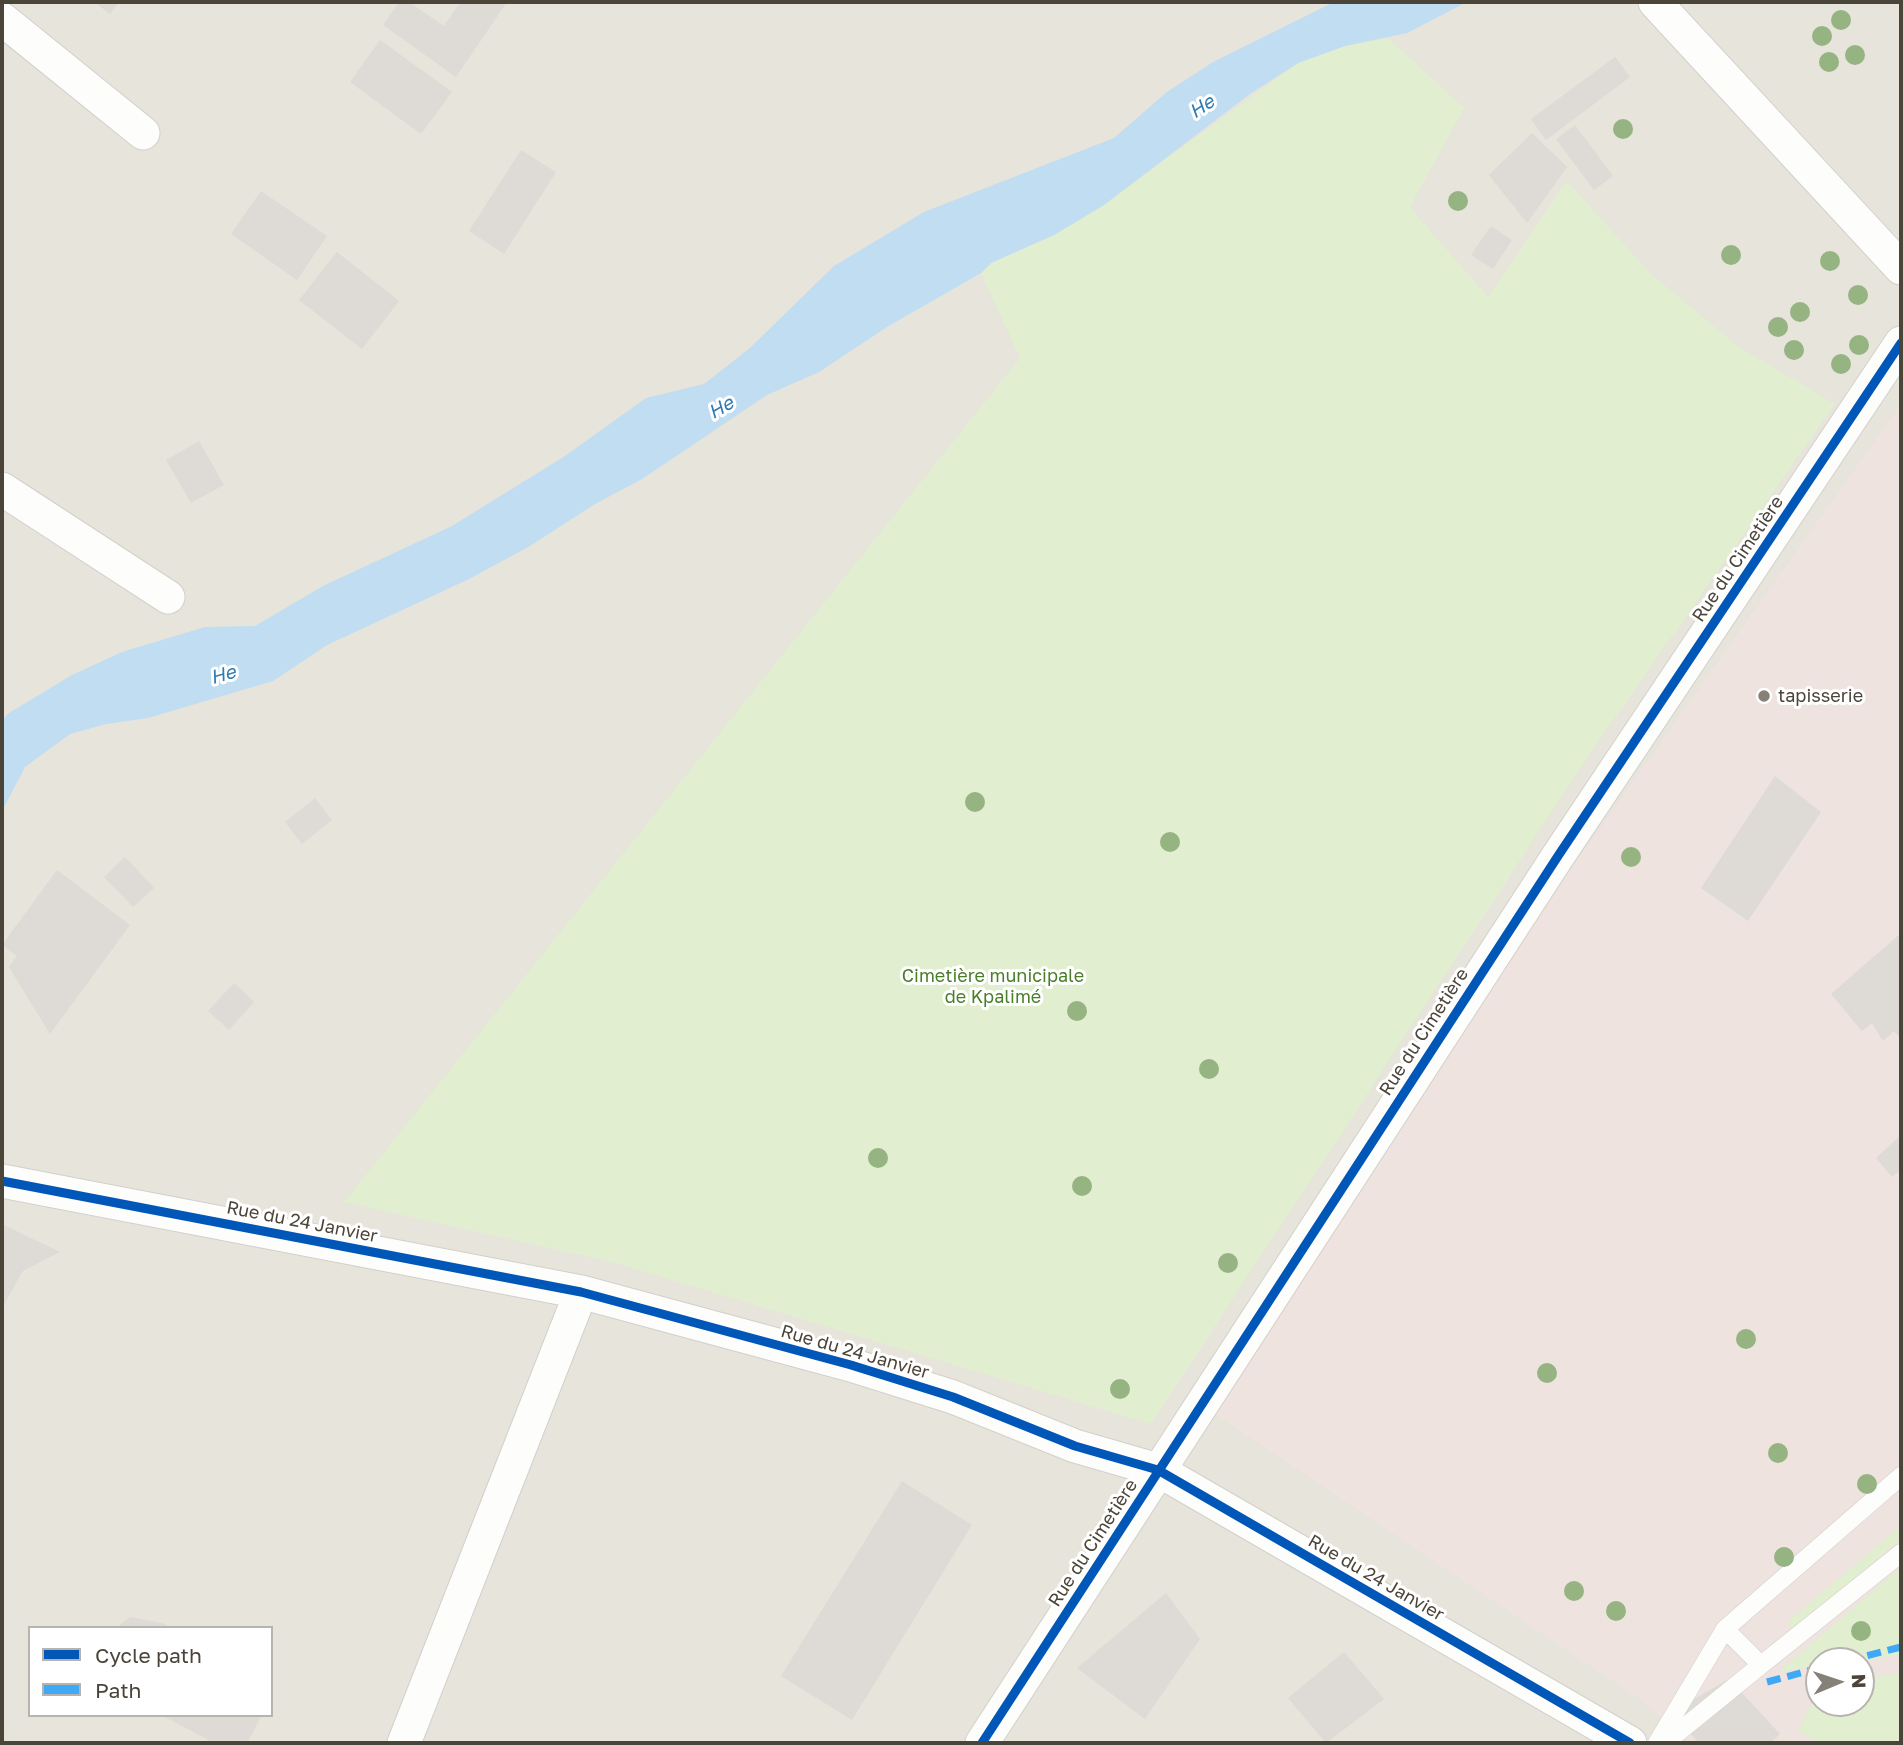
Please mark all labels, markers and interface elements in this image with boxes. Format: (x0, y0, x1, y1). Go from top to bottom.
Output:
water label: He (1185, 90, 1219, 124)
water label: He (704, 392, 738, 424)
street label: Rue du Cimetière (1688, 492, 1788, 626)
water label: He (208, 661, 238, 689)
place label: tapisserie (1778, 685, 1863, 707)
marker: tapisserie (1756, 688, 1772, 704)
street label: Rue du Cimetière (1375, 964, 1473, 1100)
park label: Cimetière municipale de Kpalimé (902, 965, 1084, 1007)
street label: Rue du 24 Janvier (225, 1197, 379, 1247)
street label: Rue du 24 Janvier (778, 1320, 932, 1384)
street label: Rue du Cimetière (1044, 1475, 1142, 1611)
street label: Rue du 24 Janvier (1304, 1530, 1448, 1626)
legend (28, 1626, 273, 1717)
text: Cycle path (95, 1642, 202, 1668)
north arrow (1805, 1647, 1875, 1717)
text: N (1848, 1674, 1871, 1689)
text: Path (95, 1677, 142, 1703)

